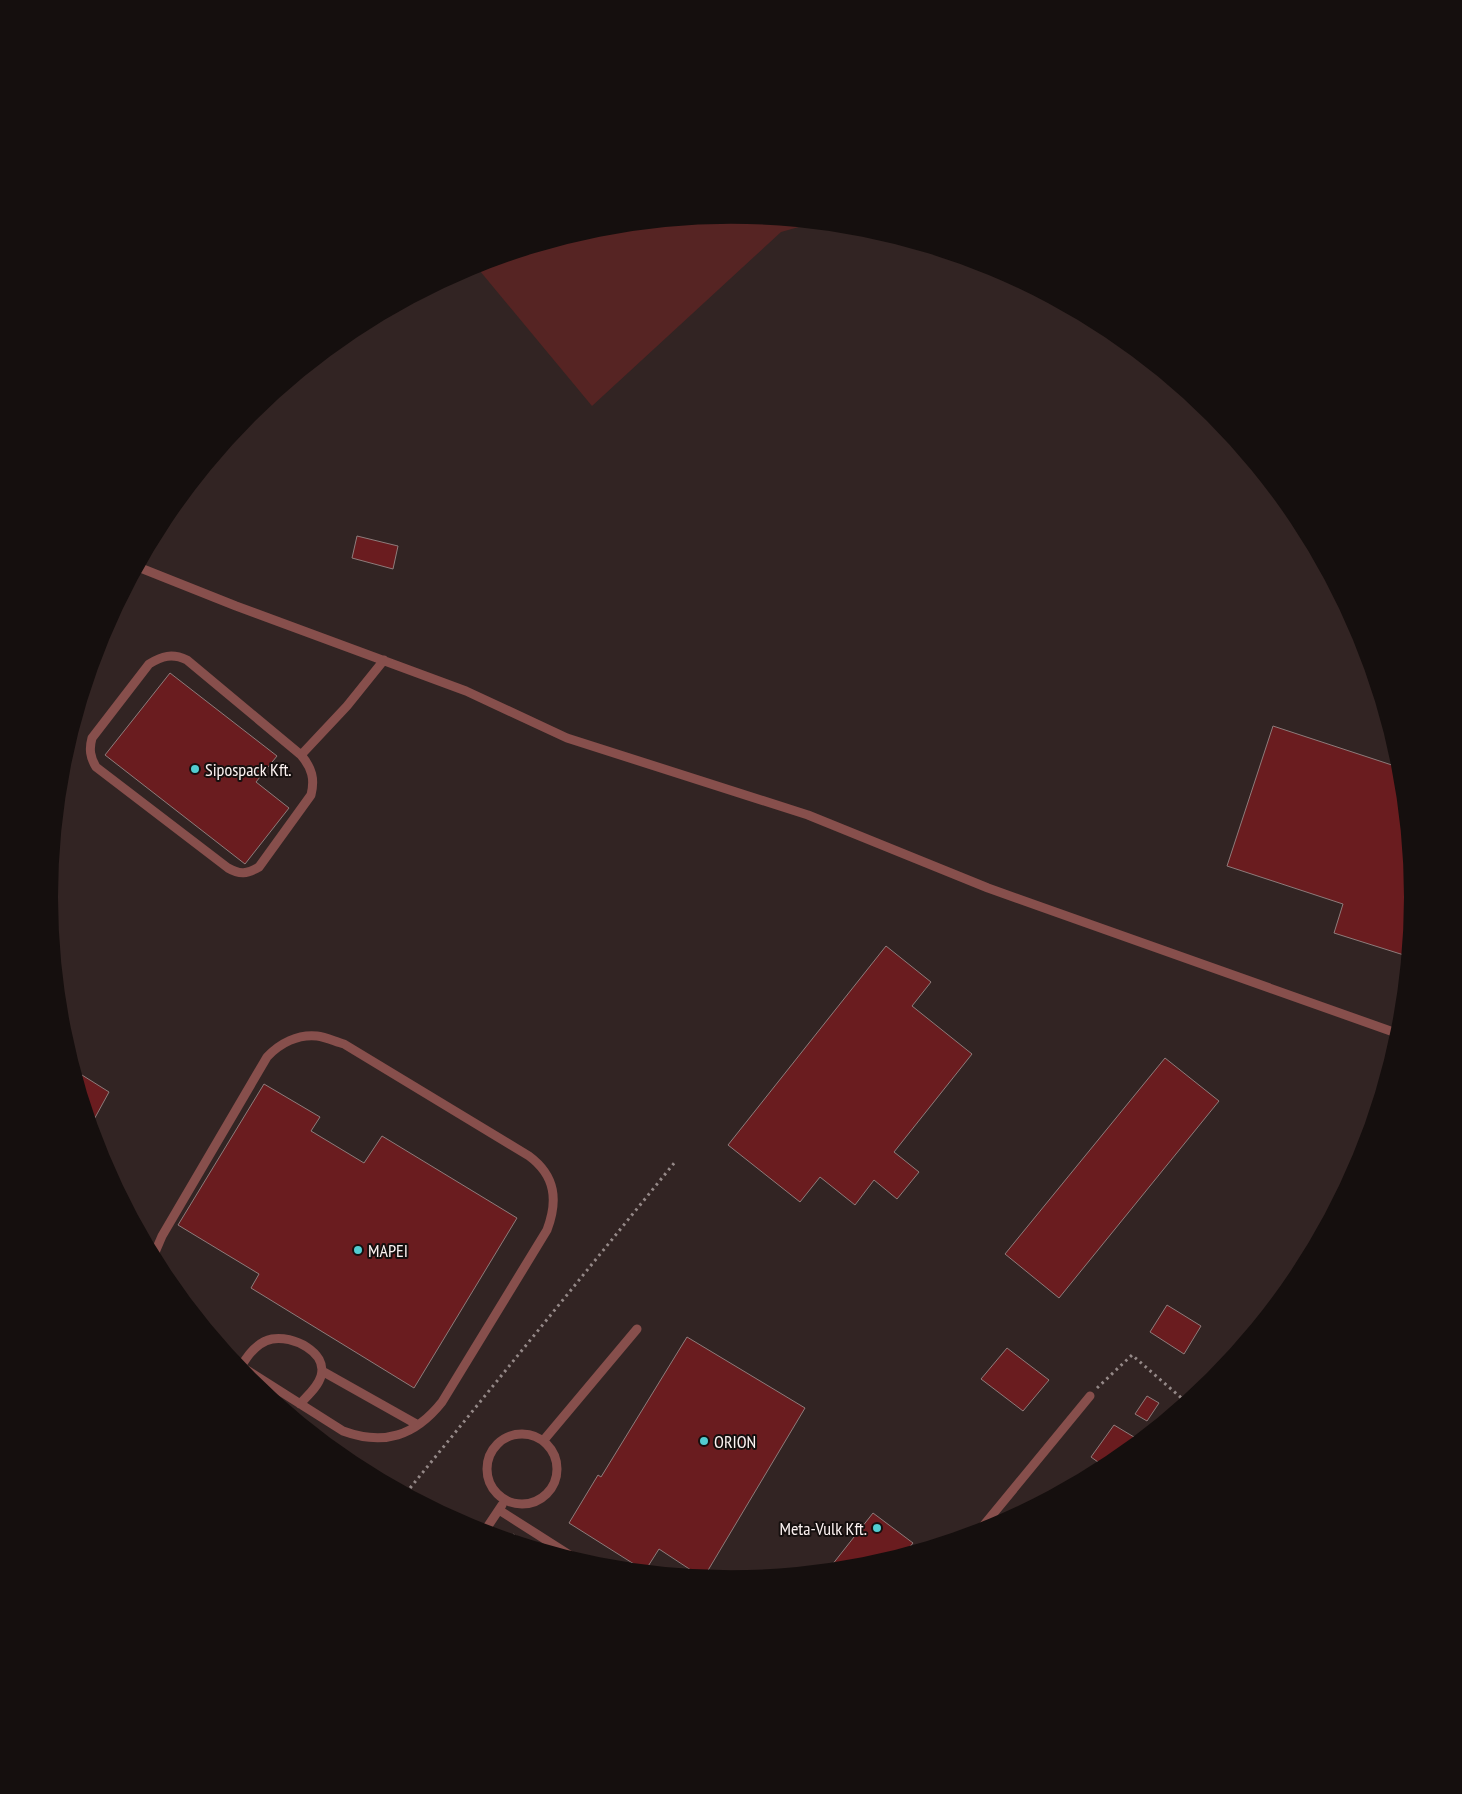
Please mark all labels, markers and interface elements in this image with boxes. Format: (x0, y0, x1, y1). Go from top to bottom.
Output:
place label: Sipospack Kft. (205, 758, 292, 781)
marker: Sipospack Kft. (189, 763, 201, 775)
place label: MAPEI (368, 1239, 408, 1262)
marker: MAPEI (352, 1244, 364, 1256)
place label: ORION (714, 1430, 756, 1453)
marker: ORION (698, 1435, 710, 1447)
place label: Meta-Vulk Kft. (779, 1517, 867, 1540)
marker: Meta-Vulk Kft. (871, 1522, 883, 1534)

